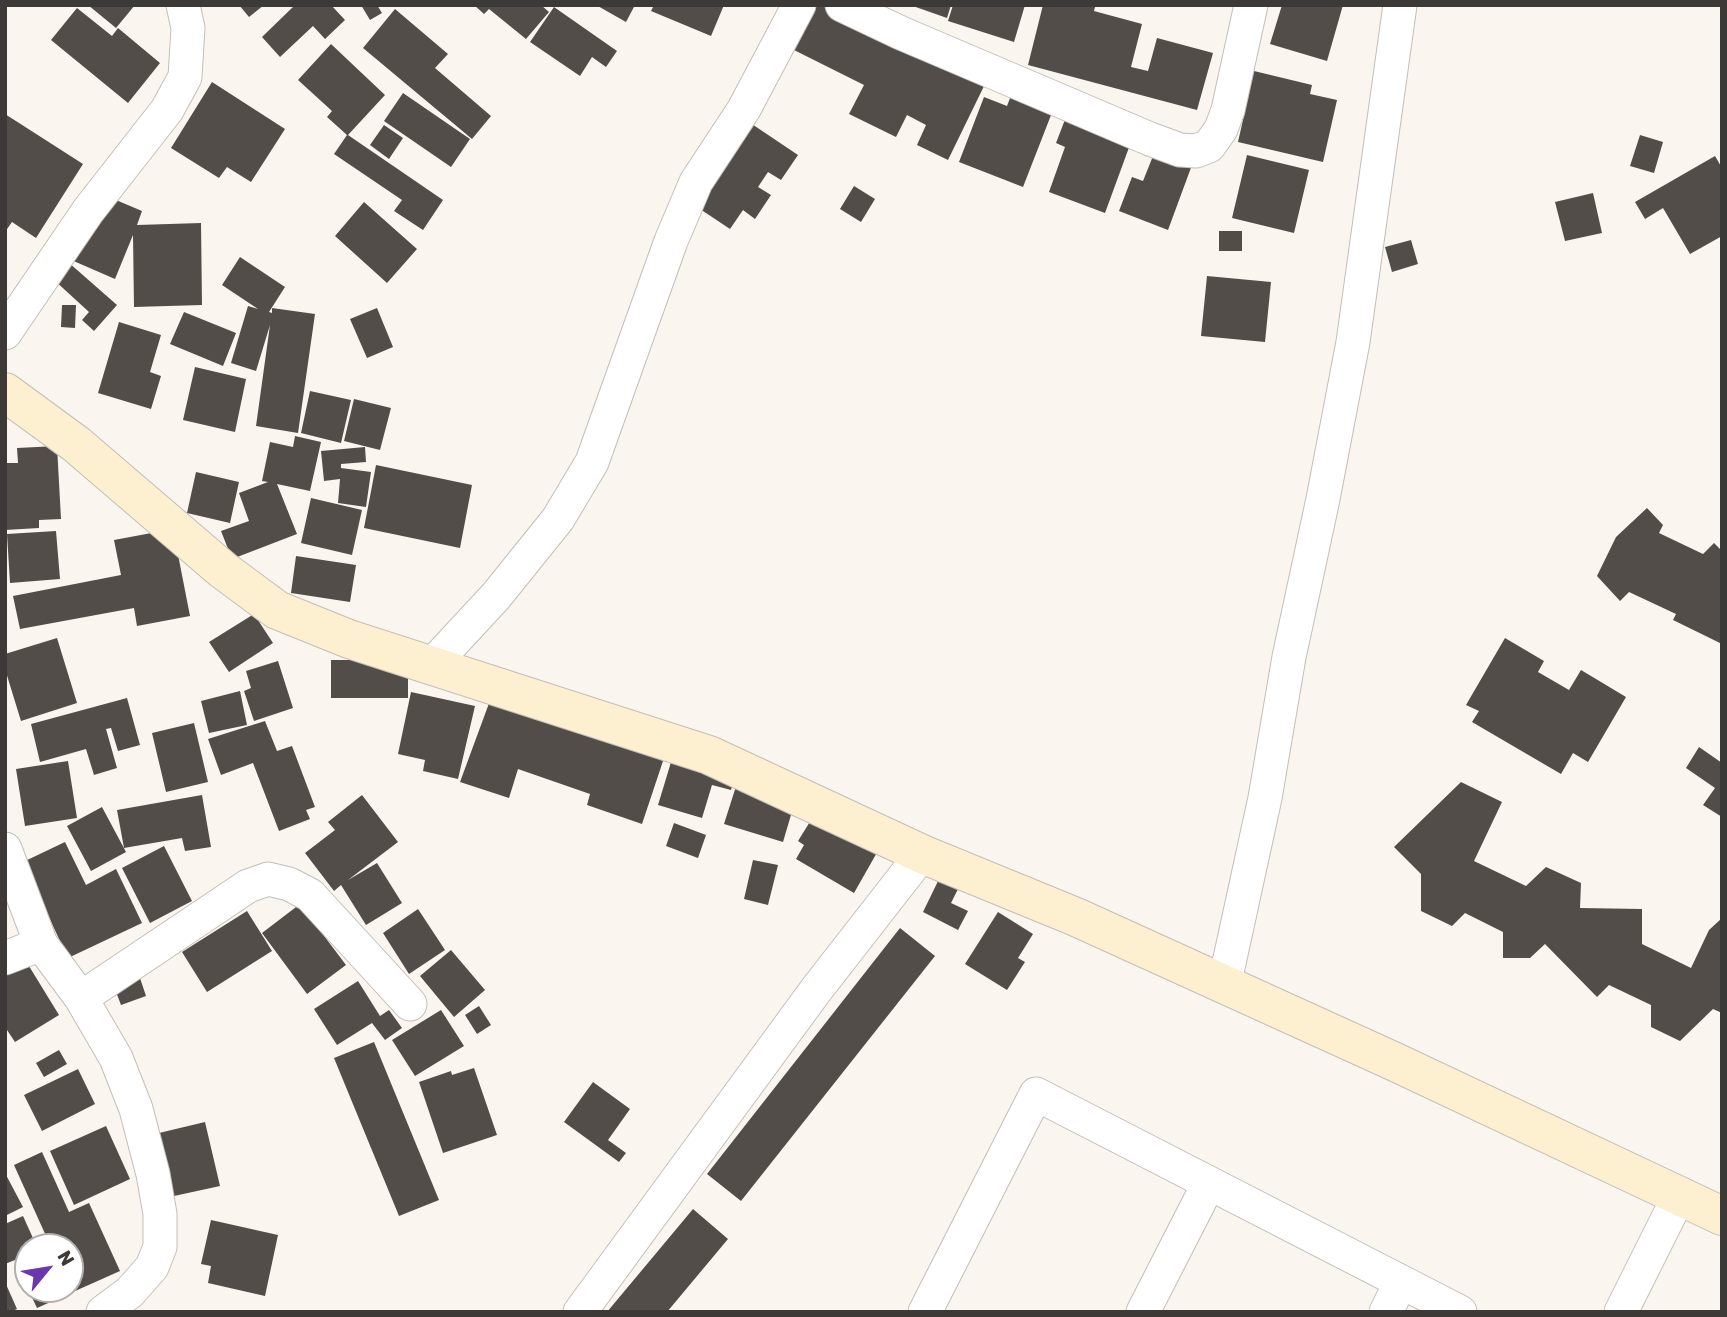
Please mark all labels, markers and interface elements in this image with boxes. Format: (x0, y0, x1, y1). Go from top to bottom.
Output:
north arrow (14, 1233, 84, 1303)
text: N (53, 1247, 79, 1270)

